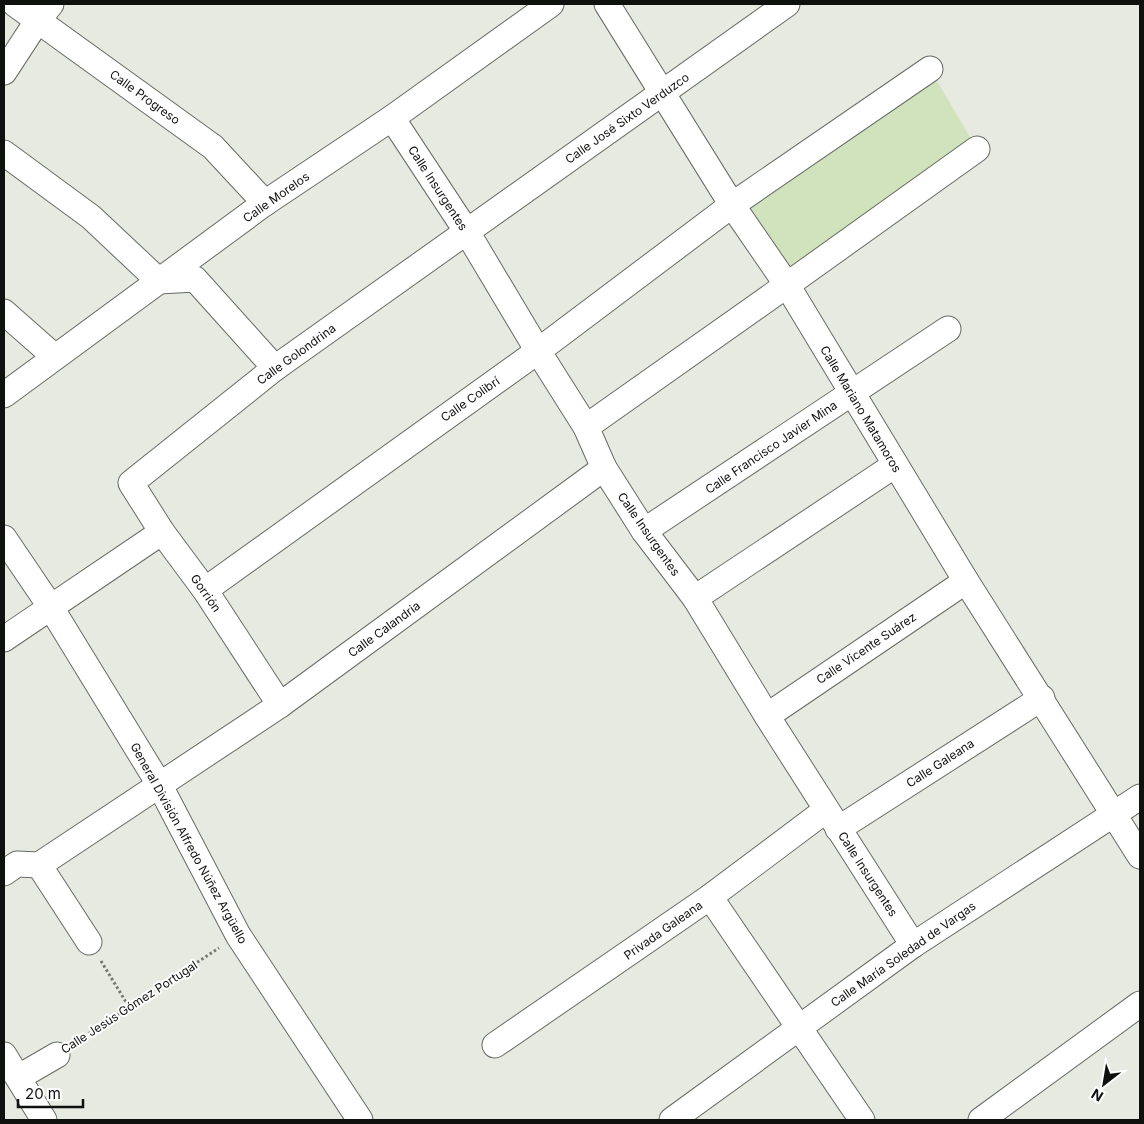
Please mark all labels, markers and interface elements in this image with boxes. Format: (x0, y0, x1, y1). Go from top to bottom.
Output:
street label: Calle Progreso (107, 67, 183, 127)
street label: Calle José Sixto Verduzco (562, 69, 692, 167)
street label: Calle Insurgentes (405, 143, 471, 233)
street label: Calle Morelos (240, 169, 312, 225)
street label: Calle Golondrina (254, 320, 338, 388)
street label: Calle Mariano Matamoros (817, 343, 905, 475)
street label: Calle Colibrí (438, 373, 502, 425)
street label: Calle Francisco Javier Mina (702, 397, 840, 497)
street label: Calle Insurgentes (615, 489, 683, 579)
street label: Gorrión (188, 571, 224, 615)
street label: Calle Calandria (345, 598, 423, 660)
street label: Calle Vicente Suárez (813, 609, 919, 687)
street label: Calle Galeana (903, 735, 977, 791)
street label: General División Alfredo Núñez Argüello (127, 740, 251, 946)
street label: Calle Insurgentes (835, 829, 901, 919)
street label: Privada Galeana (621, 897, 705, 963)
street label: Calle María Soledad de Vargas (828, 898, 978, 1010)
street label: Calle Jesús Gómez Portugal (58, 957, 200, 1057)
north arrow (1079, 1059, 1129, 1109)
scale bar (18, 1076, 82, 1108)
text: 20 m (25, 1084, 61, 1103)
text: N (1088, 1086, 1106, 1106)

